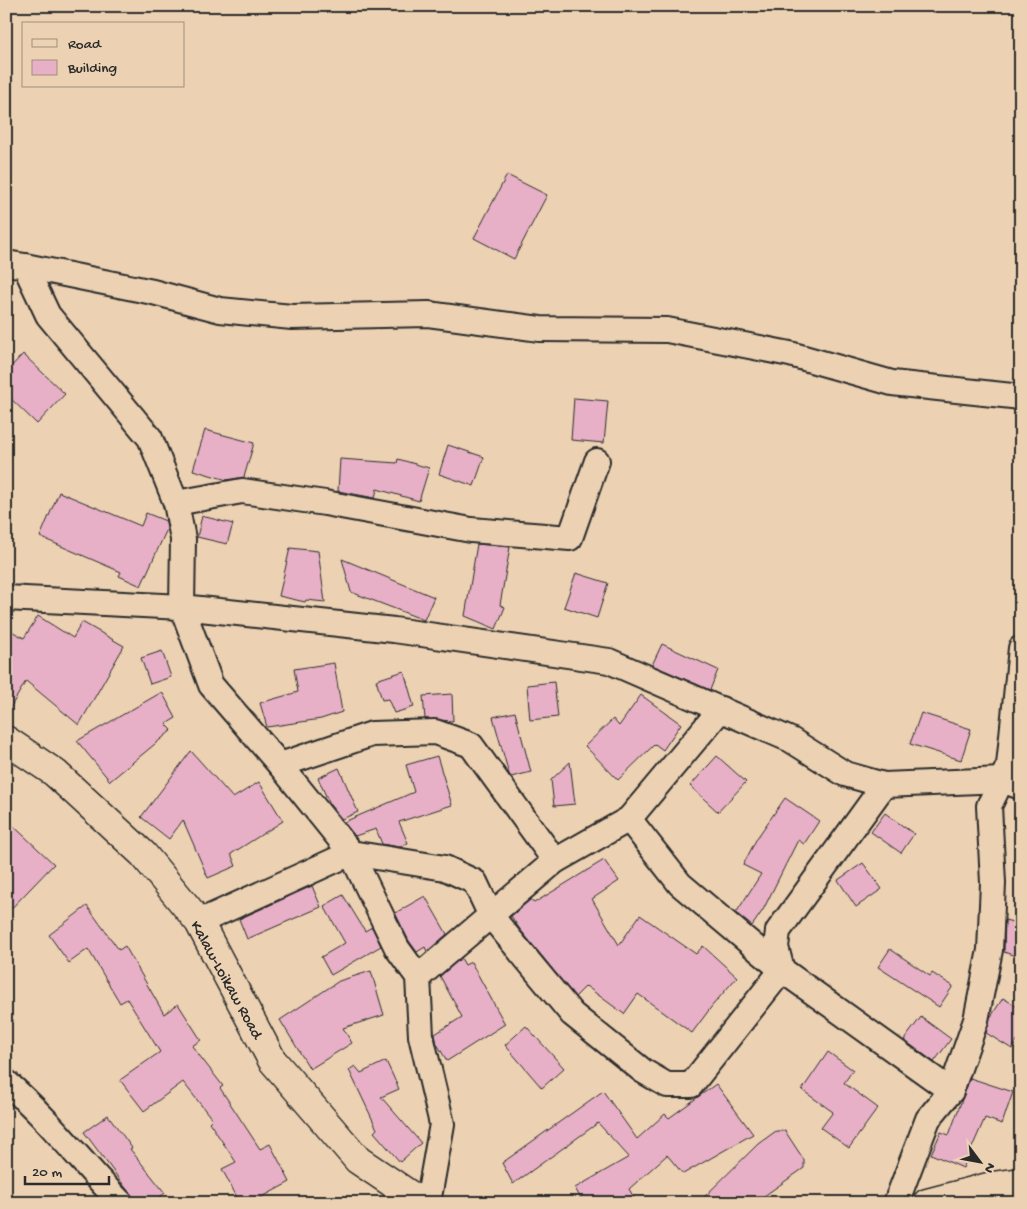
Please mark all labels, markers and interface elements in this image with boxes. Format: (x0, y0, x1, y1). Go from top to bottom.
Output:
legend (22, 22, 185, 88)
text: Road (68, 36, 102, 54)
text: Building (67, 60, 117, 78)
street label: Kalaw-Loikaw Road (185, 918, 266, 1045)
north arrow (954, 1136, 1004, 1186)
scale bar (25, 1154, 109, 1186)
text: N (979, 1159, 999, 1176)
text: 20 m (32, 1164, 62, 1182)

